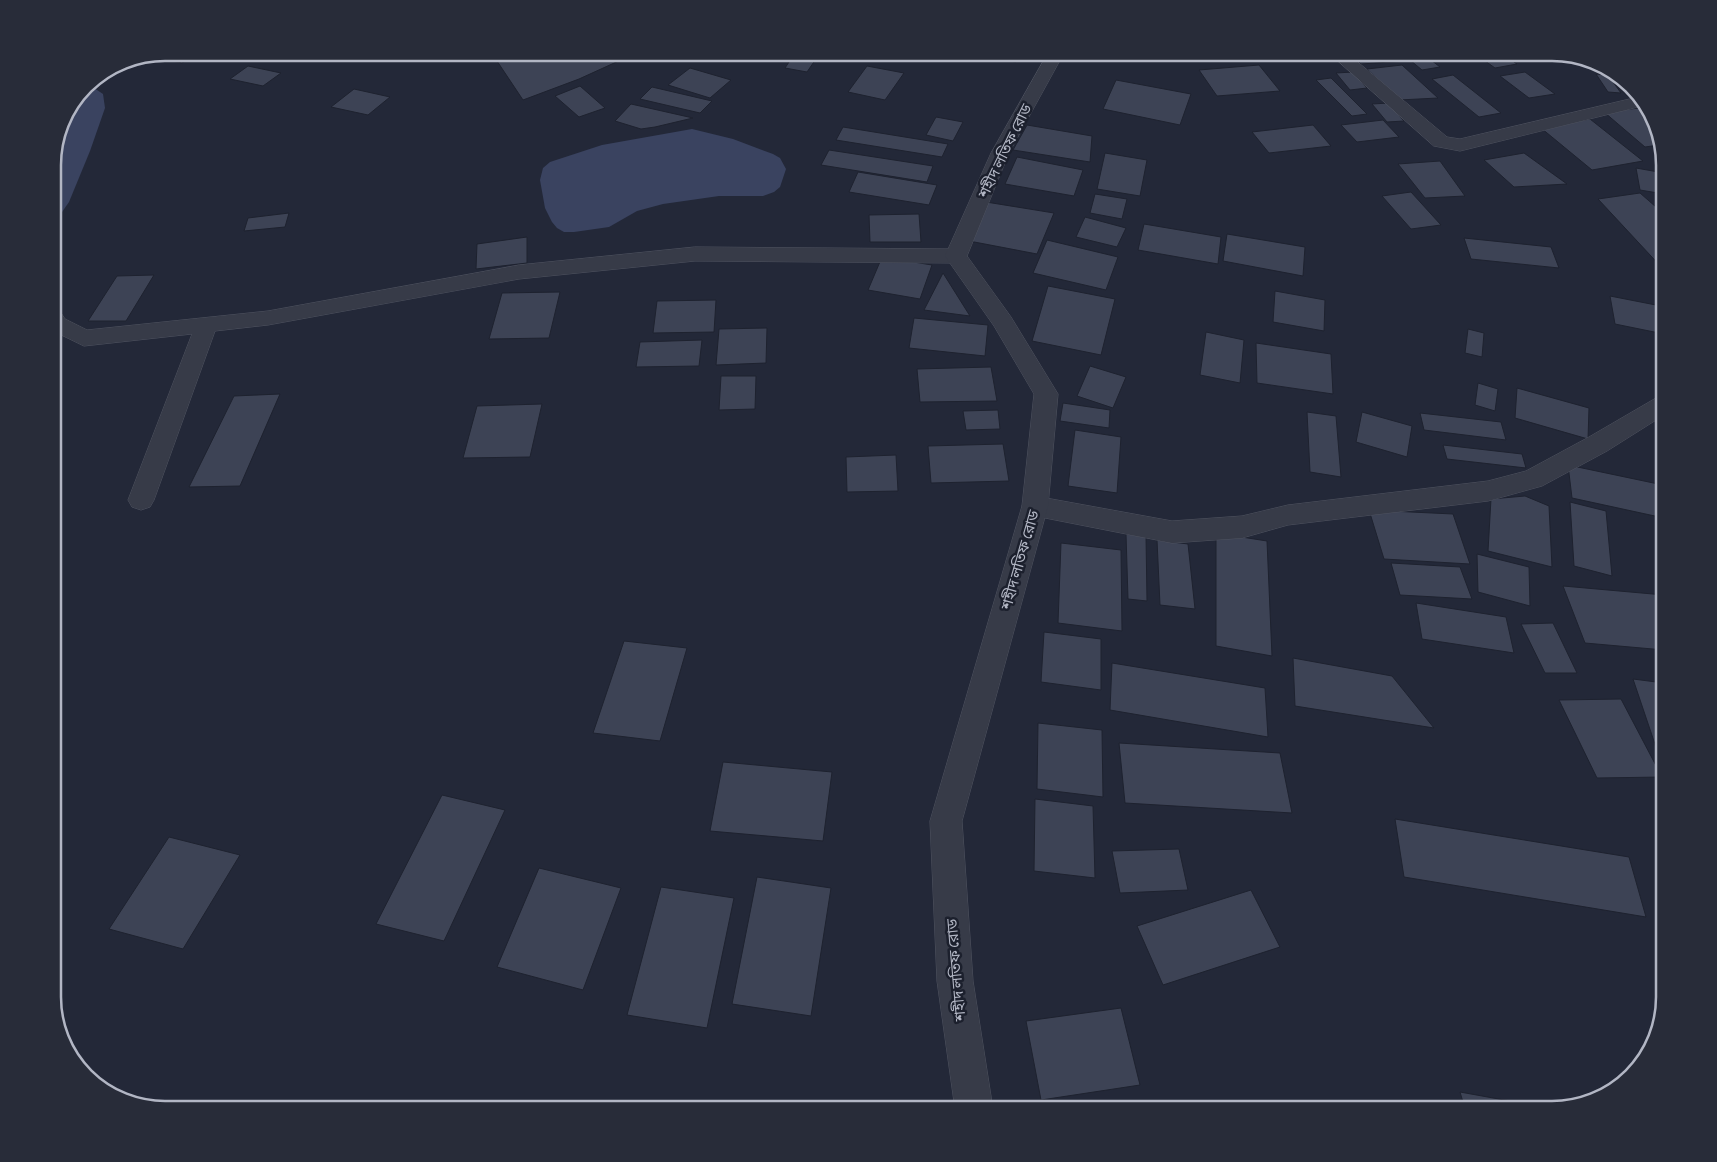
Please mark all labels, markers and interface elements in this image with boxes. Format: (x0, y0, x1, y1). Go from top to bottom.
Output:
street label: শহীদ লতিফ রোড (975, 101, 1035, 201)
street label: শহীদ লতিফ রোড (998, 508, 1042, 612)
street label: শহীদ লতিফ রোড (944, 918, 969, 1023)

